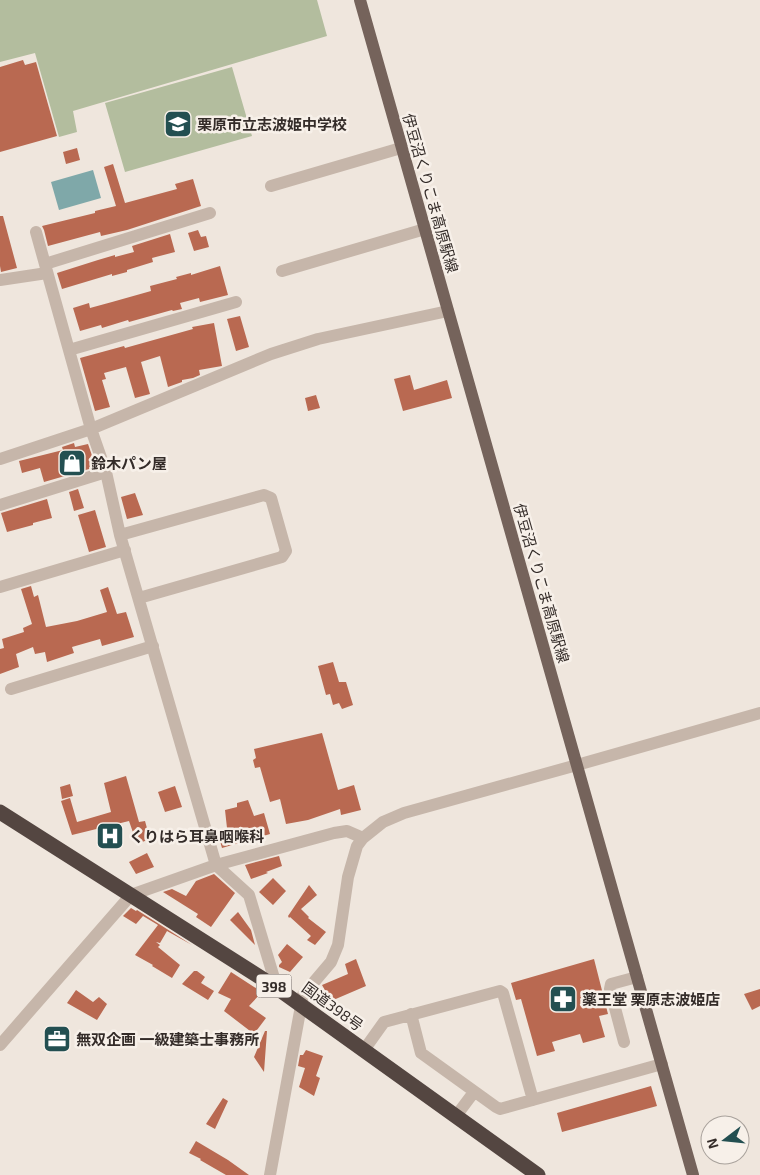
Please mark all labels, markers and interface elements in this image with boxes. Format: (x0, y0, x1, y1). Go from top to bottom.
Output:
school or university icon: 栗原市立志波姫中学校 (163, 109, 193, 139)
street label: 伊豆沼くりこま高原駅線 (400, 111, 462, 275)
place label: 栗原市立志波姫中学校 (197, 115, 347, 133)
shop icon: 鈴木パン屋 (57, 448, 87, 478)
place label: 鈴木パン屋 (91, 454, 167, 472)
street label: 伊豆沼くりこま高原駅線 (511, 501, 573, 665)
hospital icon: くりはら耳鼻咽喉科 (95, 821, 125, 851)
place label: くりはら耳鼻咽喉科 (129, 827, 264, 845)
road number: 398 (256, 974, 292, 998)
street label: 国道398号 (299, 978, 367, 1034)
pharmacy icon: 薬王堂 栗原志波姫店 (548, 984, 578, 1014)
place label: 薬王堂 栗原志波姫店 (582, 990, 720, 1008)
office icon: 無双企画 一級建築士事務所 (42, 1024, 72, 1054)
place label: 無双企画 一級建築士事務所 (76, 1030, 259, 1048)
north arrow (700, 1115, 750, 1165)
text: N (702, 1137, 722, 1151)

